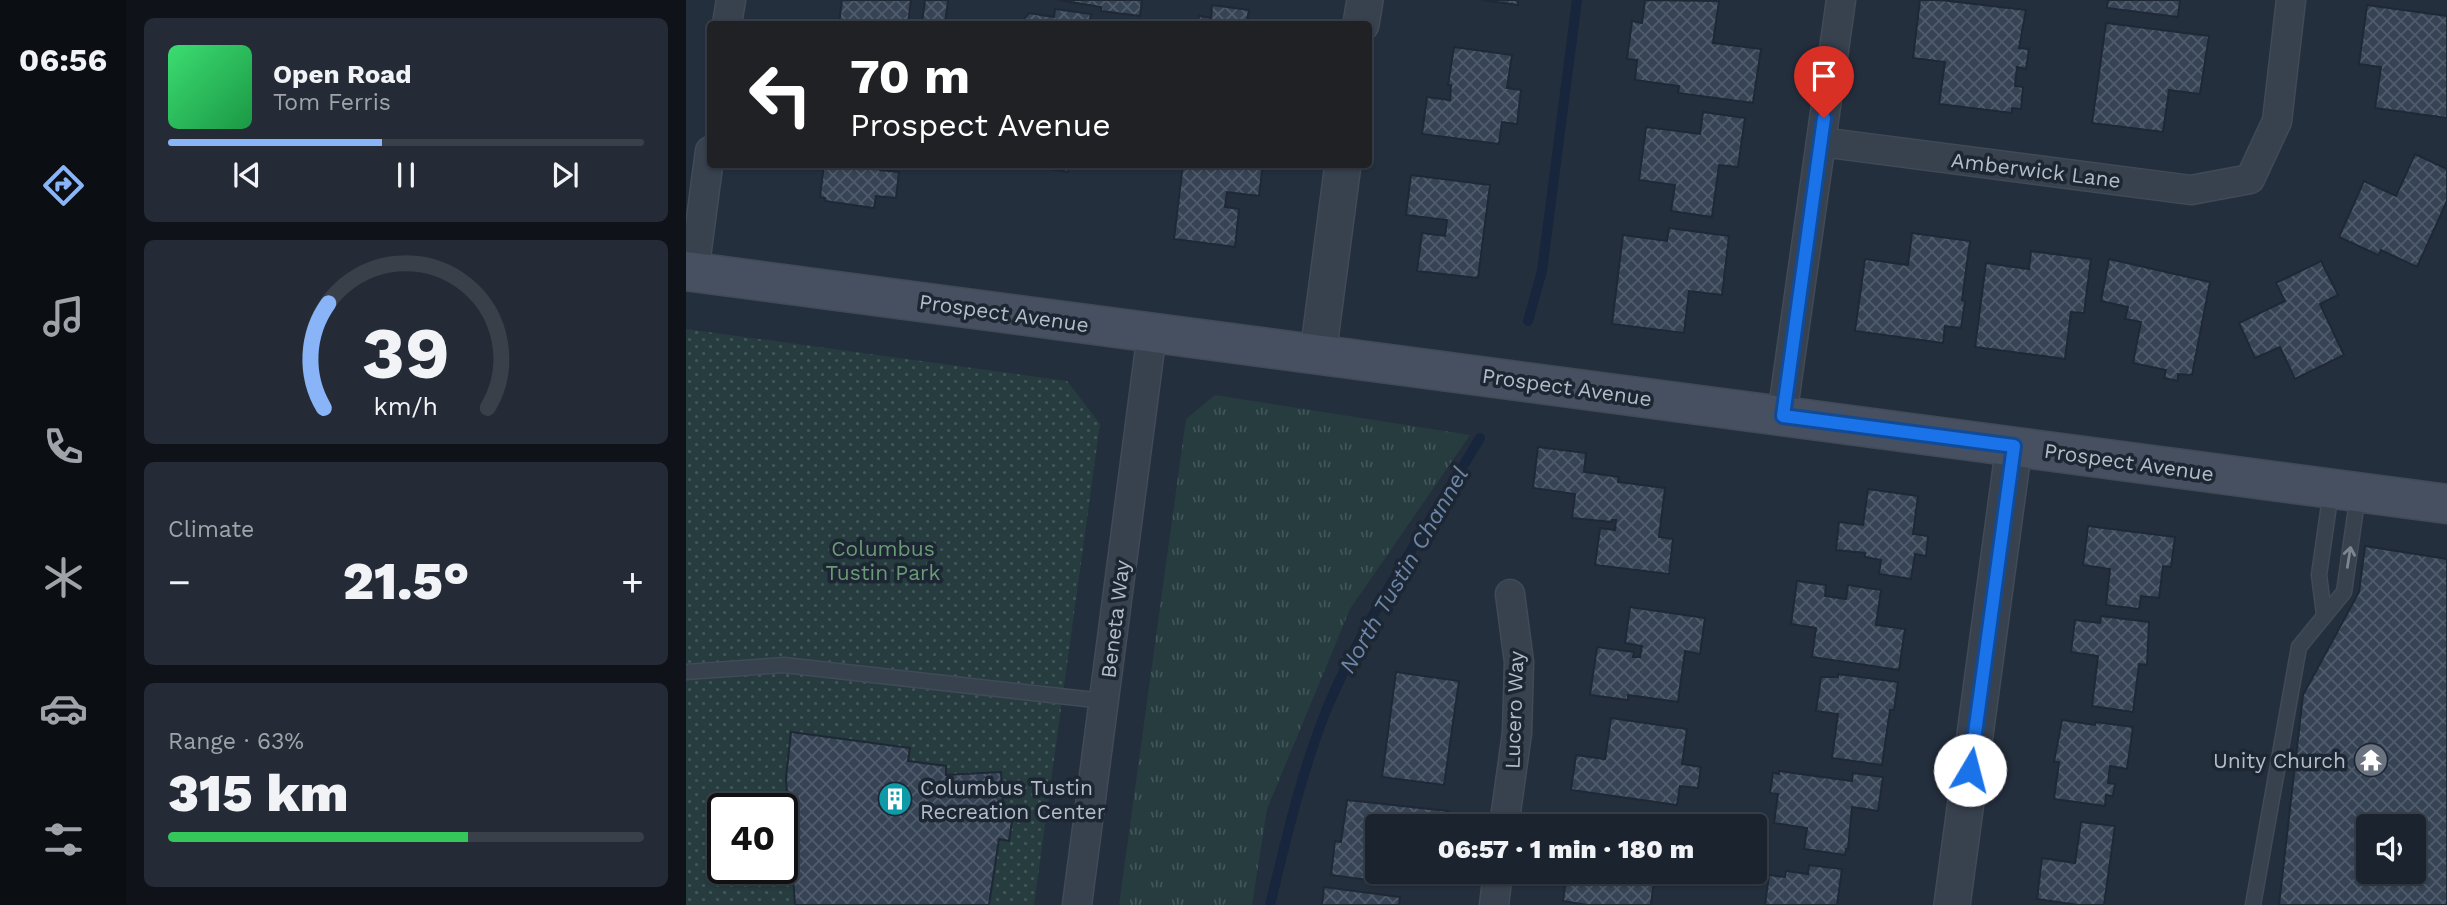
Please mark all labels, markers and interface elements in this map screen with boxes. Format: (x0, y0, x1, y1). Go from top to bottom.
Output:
text: 06:56 (19, 41, 107, 79)
pin (1794, 46, 1854, 118)
text: 70 m (850, 47, 970, 105)
icon: left (735, 49, 826, 140)
icon: arrive (1805, 57, 1843, 95)
text: Open Road (273, 59, 411, 89)
text: Tom Ferris (273, 89, 391, 116)
text: Prospect Avenue (850, 106, 1111, 144)
street label: Amberwick Lane (1950, 147, 2122, 193)
icon: previous (228, 156, 266, 194)
icon: pause (387, 156, 425, 194)
icon: next (546, 156, 584, 194)
icon: directions (39, 161, 88, 210)
street label: Prospect Avenue (918, 289, 1090, 337)
icon: music (39, 292, 88, 341)
text: 39 (362, 310, 450, 396)
street label: Prospect Avenue (1481, 363, 1653, 411)
text: km/h (374, 391, 438, 420)
icon: phone (39, 422, 88, 471)
street label: Prospect Avenue (2043, 438, 2215, 486)
water label: North Tustin Channel (1334, 462, 1474, 678)
text: Climate (168, 516, 254, 543)
park label: Columbus Tustin Park (825, 536, 941, 585)
one-way arrow (2343, 546, 2356, 568)
text: 21.5° (343, 551, 469, 612)
icon: climate (39, 553, 88, 602)
street label: Beneta Way (1095, 558, 1135, 680)
text: − (168, 560, 191, 604)
text: + (621, 560, 644, 604)
street label: Lucero Way (1499, 650, 1529, 769)
icon: car (39, 684, 88, 733)
text: Range · 63% (168, 728, 304, 755)
position arrow (1933, 733, 2007, 807)
temple icon: Unity Church (2352, 741, 2390, 779)
place label: Unity Church (2213, 748, 2346, 773)
text: 315 km (168, 763, 349, 824)
place label: Columbus Tustin Recreation Center (920, 775, 1106, 824)
building icon: Columbus Tustin Recreation Center (876, 780, 914, 818)
speed limit sign: 40 (707, 793, 798, 884)
map controls (2356, 814, 2426, 884)
button: sound (2356, 814, 2426, 884)
icon: filters (39, 815, 88, 864)
text: 06:57 · 1 min · 180 m (1438, 834, 1694, 864)

